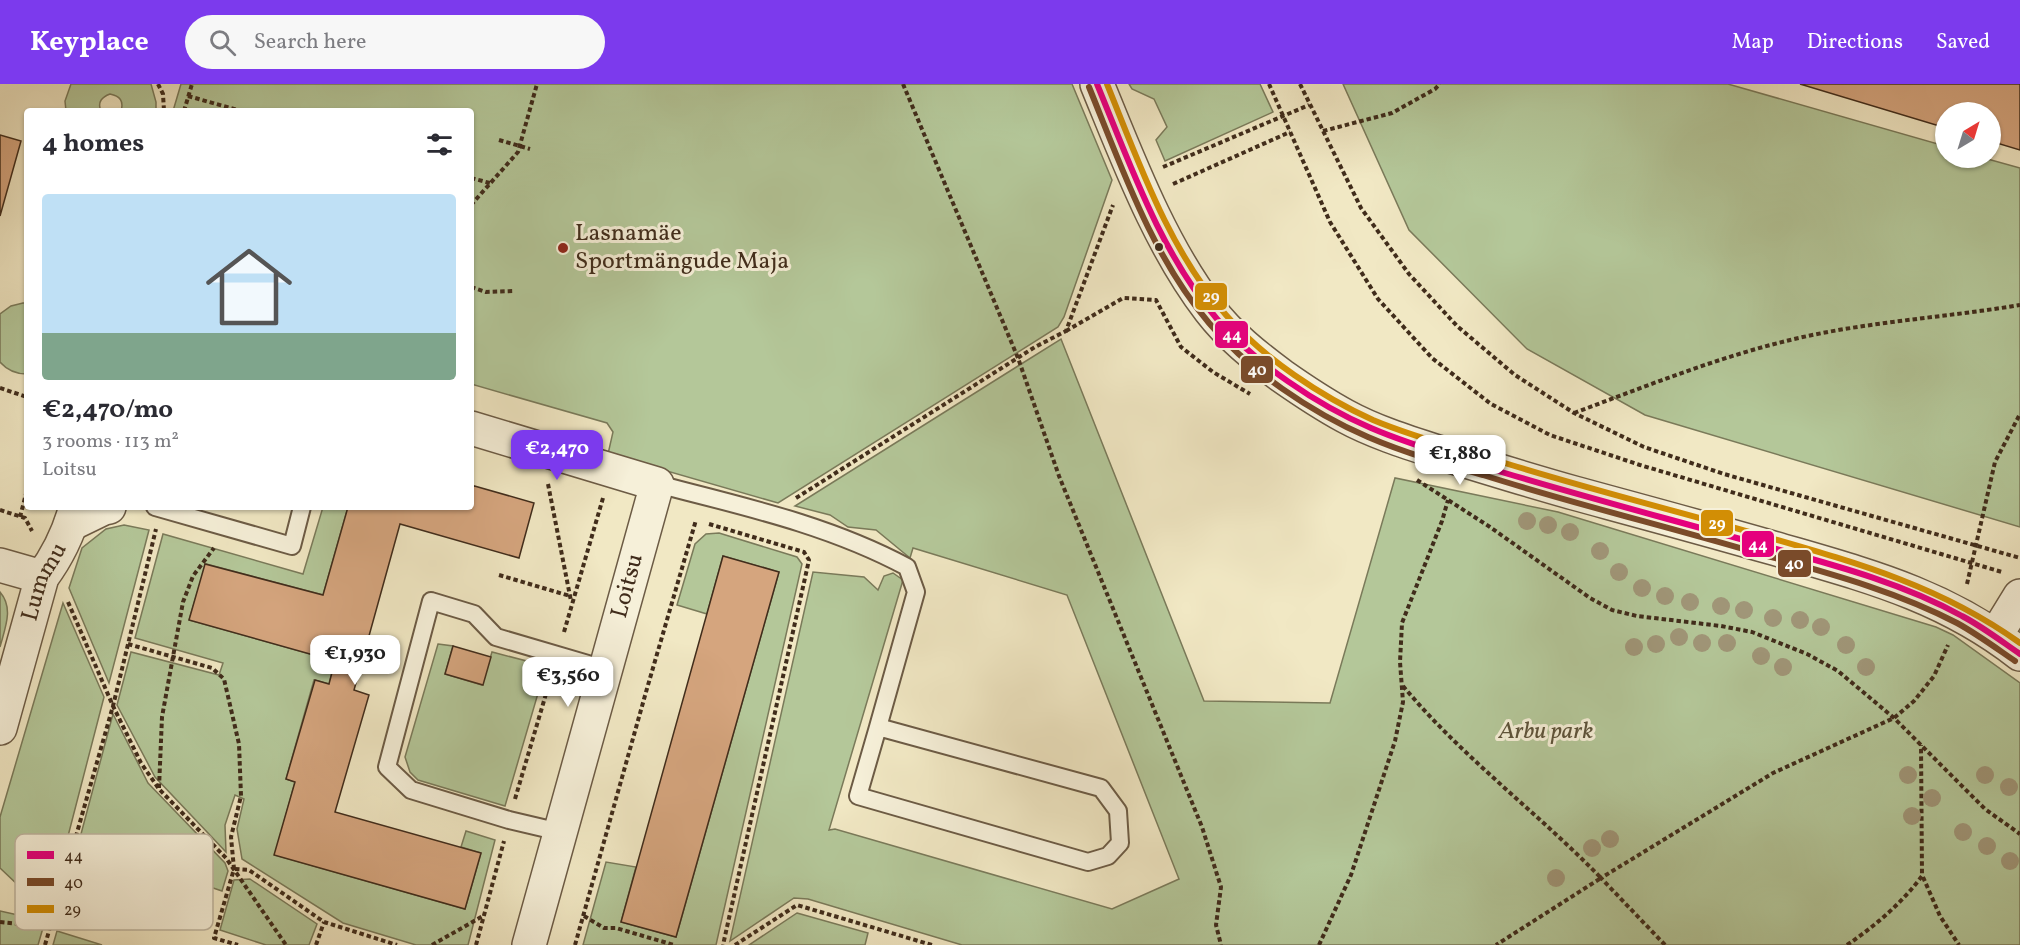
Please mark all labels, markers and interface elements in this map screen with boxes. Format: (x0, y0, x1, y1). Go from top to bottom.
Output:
search box (185, 15, 605, 69)
text: Keyplace (30, 23, 149, 62)
icon: search (206, 26, 239, 59)
text: Search here (254, 27, 366, 58)
text: Map (1732, 28, 1774, 57)
text: Directions (1807, 28, 1903, 57)
text: Saved (1936, 28, 1990, 57)
north arrow (1935, 102, 2001, 168)
map controls (1935, 102, 2001, 168)
text: 4 homes (42, 126, 144, 162)
icon: filters (423, 128, 456, 161)
place label: Lasnamäe Sportmängude Maja (575, 217, 789, 279)
icon: home (195, 233, 303, 341)
marker: Lasnamäe Sportmängude Maja (556, 241, 570, 255)
unlabelled marker (1153, 241, 1165, 253)
line badge: 29 (1194, 282, 1228, 311)
text: 29 (1202, 287, 1220, 309)
line badge: 44 (1214, 320, 1249, 349)
text: 44 (1222, 325, 1242, 347)
line badge: 40 (1240, 355, 1274, 384)
text: 40 (1247, 360, 1267, 382)
text: €2,470/mo (42, 392, 173, 428)
text: 3 rooms · 113 m² (42, 428, 179, 456)
pin: €2,470 (508, 430, 606, 481)
text: €2,470 (525, 435, 589, 463)
pin: €1,880 (1411, 435, 1509, 486)
text: €1,880 (1429, 440, 1491, 468)
text: Loitsu (42, 456, 97, 484)
line badge: 29 (1700, 509, 1734, 537)
text: 29 (1708, 514, 1726, 536)
line badge: 44 (1741, 530, 1775, 558)
text: 44 (1748, 535, 1768, 557)
street label: Lummu (13, 537, 77, 625)
line badge: 40 (1777, 549, 1812, 578)
street label: Loitsu (603, 550, 653, 622)
text: 40 (1784, 554, 1804, 576)
pin: €1,930 (306, 635, 404, 686)
text: €1,930 (324, 640, 386, 668)
pin: €3,560 (519, 657, 617, 708)
text: €3,560 (536, 662, 600, 690)
park label: Arbu park (1498, 715, 1593, 749)
legend (15, 834, 213, 930)
text: 44 (64, 846, 83, 868)
text: 40 (64, 873, 83, 895)
text: 29 (64, 900, 81, 922)

